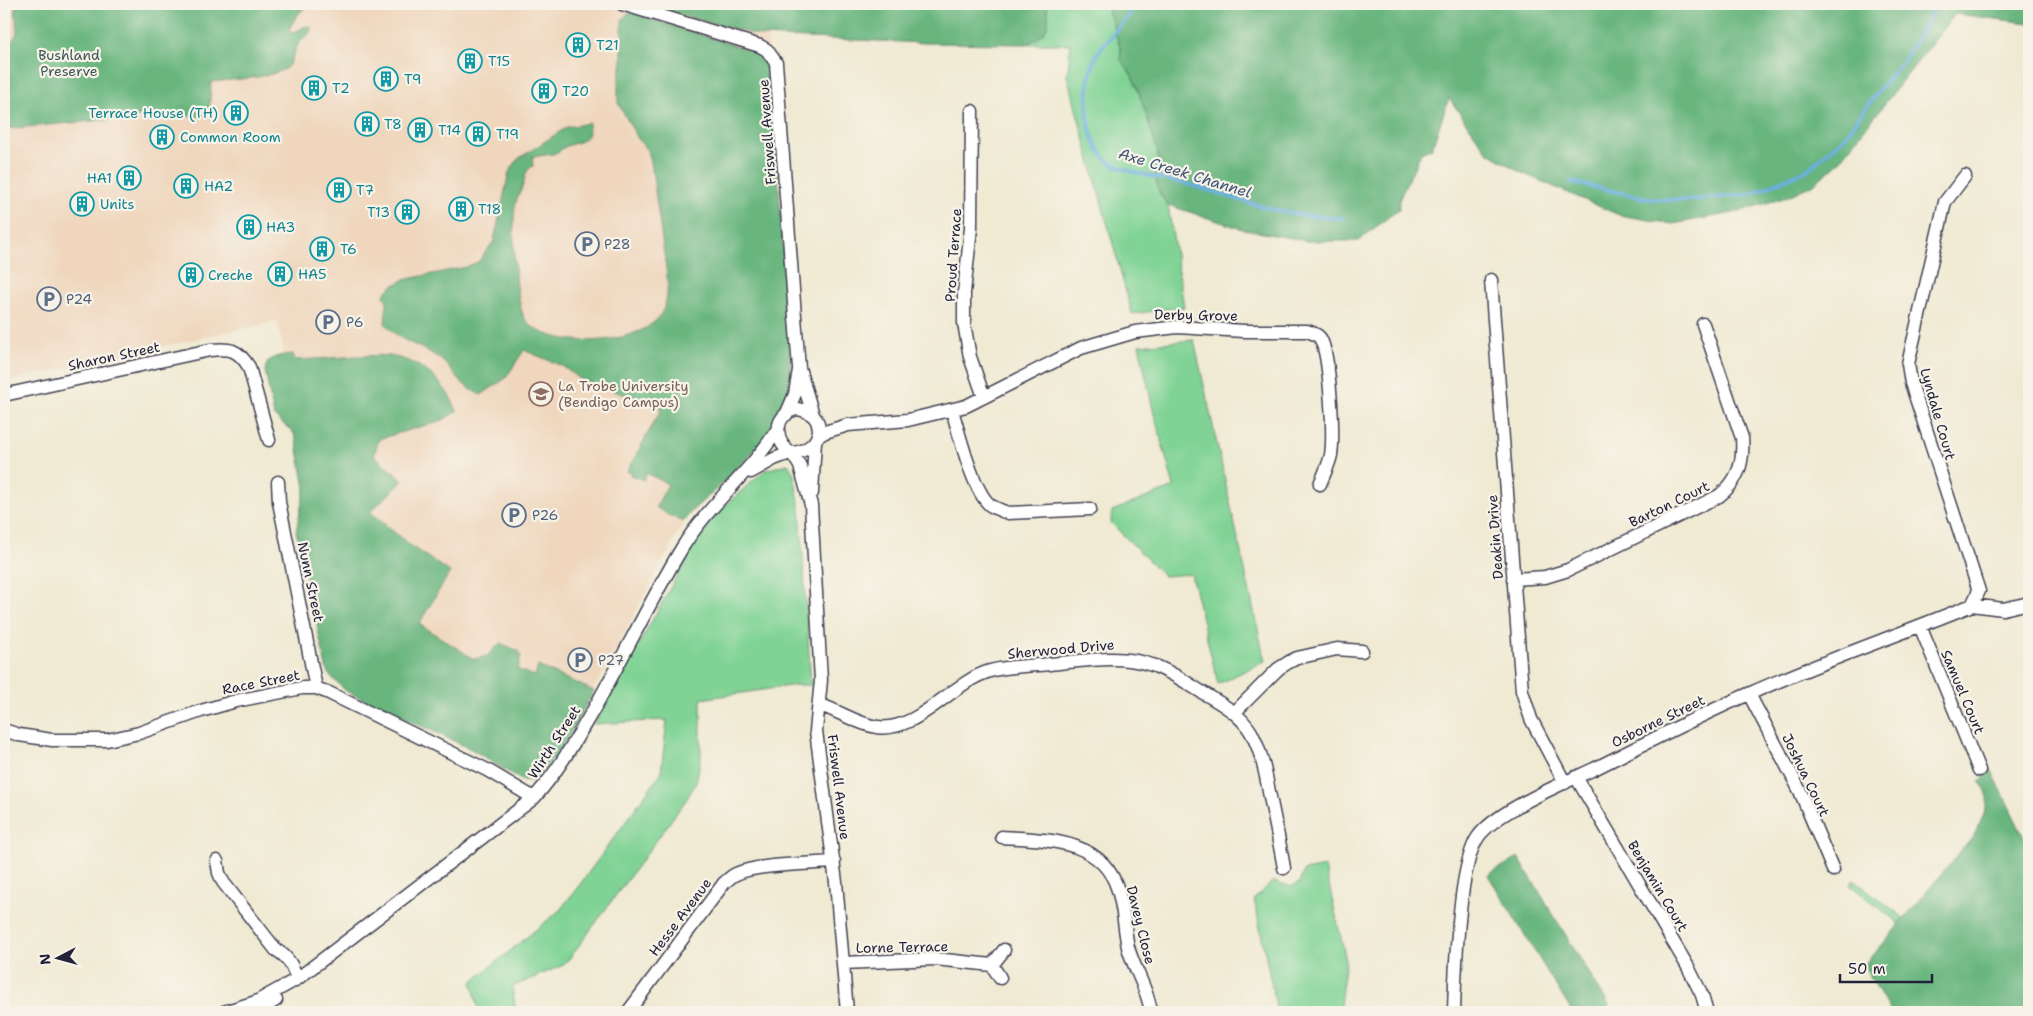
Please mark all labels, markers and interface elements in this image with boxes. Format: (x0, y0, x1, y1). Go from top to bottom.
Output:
building icon: T21 (565, 32, 591, 58)
place label: T21 (596, 36, 619, 54)
park label: Bushland Preserve (38, 46, 100, 80)
building icon: T15 (457, 48, 483, 74)
place label: T15 (488, 52, 510, 70)
building icon: T9 (373, 66, 399, 92)
place label: T9 (404, 70, 422, 88)
building icon: T2 (301, 75, 327, 101)
building icon: T20 (531, 78, 557, 104)
street label: Friswell Avenue (754, 78, 780, 186)
place label: T2 (332, 79, 350, 97)
place label: T20 (562, 82, 589, 100)
building icon: Terrace House (TH) (223, 100, 249, 126)
place label: Terrace House (TH) (88, 104, 218, 122)
building icon: T8 (354, 111, 380, 137)
place label: T8 (384, 115, 402, 133)
building icon: T14 (407, 117, 433, 143)
place label: T14 (438, 121, 461, 139)
building icon: T19 (465, 121, 491, 147)
building icon: Common Room (149, 124, 175, 150)
place label: T19 (496, 125, 519, 143)
place label: Common Room (180, 128, 281, 146)
water label: Axe Creek Channel (1116, 143, 1254, 203)
building icon: HA1 (116, 165, 142, 191)
place label: HA1 (87, 169, 112, 187)
building icon: HA2 (173, 173, 199, 199)
place label: HA2 (204, 177, 233, 195)
building icon: T7 (326, 177, 352, 203)
place label: T7 (356, 181, 374, 199)
building icon: Units (69, 191, 95, 217)
place label: Units (100, 195, 135, 213)
building icon: T18 (448, 196, 474, 222)
building icon: T13 (394, 199, 420, 225)
place label: T18 (478, 200, 501, 218)
place label: T13 (367, 203, 390, 221)
street label: Proud Terrace (941, 208, 965, 302)
building icon: HA3 (236, 214, 262, 240)
place label: HA3 (266, 218, 295, 236)
parking icon: P28 (574, 231, 600, 257)
place label: P28 (604, 235, 631, 253)
building icon: T6 (309, 236, 335, 262)
place label: T6 (340, 240, 357, 258)
building icon: HA5 (267, 261, 293, 287)
building icon: Creche (178, 262, 204, 288)
place label: HA5 (298, 265, 327, 283)
place label: Creche (208, 266, 253, 284)
parking icon: P24 (36, 286, 62, 312)
place label: P24 (66, 290, 92, 308)
street label: Derby Grove (1154, 305, 1238, 325)
parking icon: P6 (315, 309, 341, 335)
place label: P6 (346, 313, 363, 331)
street label: Sharon Street (66, 337, 162, 375)
street label: Lyndale Court (1916, 366, 1960, 462)
place label: La Trobe University (Bendigo Campus) (558, 377, 688, 411)
school or university icon: La Trobe University (Bendigo Campus) (528, 381, 554, 407)
street label: Barton Court (1626, 477, 1712, 531)
street label: Deakin Drive (1483, 494, 1507, 580)
parking icon: P26 (501, 502, 527, 528)
place label: P26 (532, 506, 558, 524)
street label: Nunn Street (294, 540, 328, 624)
street label: Sherwood Drive (1007, 635, 1115, 663)
parking icon: P27 (567, 647, 593, 673)
street label: Samuel Court (1937, 647, 1989, 737)
place label: P27 (598, 651, 624, 669)
street label: Race Street (221, 666, 301, 698)
street label: Osborne Street (1608, 691, 1708, 751)
street label: Wirth Street (524, 702, 584, 782)
street label: Joshua Court (1778, 730, 1834, 820)
street label: Friswell Avenue (824, 733, 854, 841)
street label: Benjamin Court (1624, 837, 1692, 935)
street label: Hesse Avenue (645, 874, 715, 960)
street label: Davey Close (1123, 884, 1159, 966)
north arrow (32, 934, 82, 984)
street label: Lorne Terrace (855, 937, 949, 957)
scale bar (1840, 951, 1933, 983)
text: N (36, 953, 55, 966)
text: 50 m (1848, 959, 1886, 979)

